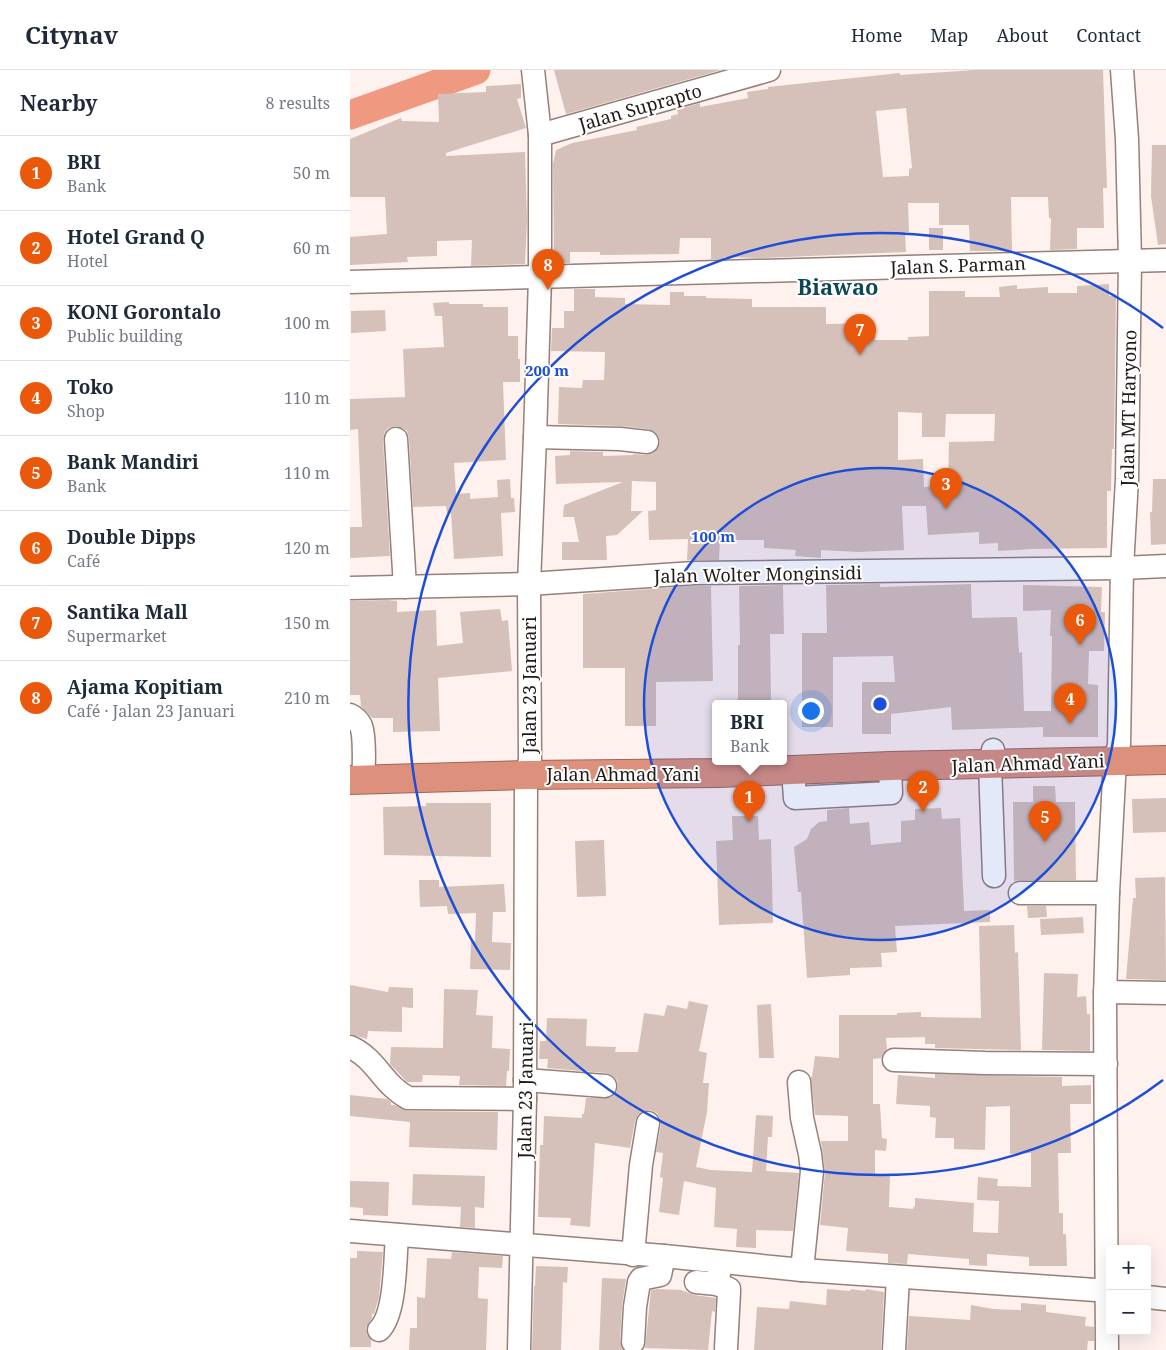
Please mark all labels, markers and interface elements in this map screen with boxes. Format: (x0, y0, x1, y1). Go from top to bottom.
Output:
text: Citynav (25, 18, 118, 51)
text: Home (851, 23, 902, 47)
text: Map (930, 23, 968, 47)
text: About (996, 23, 1048, 47)
text: Contact (1076, 23, 1141, 47)
street label: Jalan Suprapto (575, 78, 704, 136)
text: Nearby (20, 89, 98, 117)
text: 8 results (266, 92, 330, 114)
text: BRI (67, 149, 101, 175)
text: 1 (31, 162, 41, 184)
text: 50 m (293, 162, 330, 184)
text: Bank (67, 175, 106, 197)
text: Hotel Grand Q (67, 224, 205, 250)
text: 2 (31, 237, 41, 259)
text: 60 m (293, 237, 330, 259)
pin: 8 (532, 249, 564, 290)
text: Hotel (67, 250, 108, 272)
street label: Jalan S. Parman (889, 251, 1027, 279)
district label: Biawao (797, 271, 879, 301)
text: KONI Gorontalo (67, 299, 221, 325)
text: 3 (31, 312, 41, 334)
text: 100 m (284, 312, 330, 334)
pin: 7 (844, 314, 876, 355)
text: Public building (67, 325, 183, 347)
street label: Jalan MT Haryono (1115, 329, 1141, 488)
text: 200 m (525, 360, 569, 380)
text: Toko (67, 374, 114, 400)
text: 4 (31, 387, 41, 409)
text: 110 m (284, 387, 330, 409)
text: Shop (67, 400, 105, 422)
text: Bank Mandiri (67, 449, 199, 475)
text: 5 (31, 462, 41, 484)
text: 110 m (284, 462, 330, 484)
pin: 3 (930, 468, 962, 509)
text: Bank (67, 475, 106, 497)
text: Double Dipps (67, 524, 196, 550)
text: 100 m (691, 526, 735, 546)
text: 6 (31, 537, 41, 559)
text: 120 m (284, 537, 330, 559)
text: Café (67, 550, 100, 572)
street label: Jalan Wolter Monginsidi (653, 560, 862, 588)
text: Santika Mall (67, 599, 188, 625)
pin: 6 (1064, 604, 1096, 645)
text: 7 (31, 612, 41, 634)
text: 150 m (284, 612, 330, 634)
street label: Jalan 23 Januari (517, 616, 541, 755)
text: Supermarket (67, 625, 167, 647)
text: Ajama Kopitiam (67, 674, 223, 700)
pin: 4 (1054, 683, 1086, 724)
text: 8 (31, 687, 41, 709)
text: 210 m (284, 687, 330, 709)
centre of rings (871, 695, 889, 713)
your location (798, 698, 824, 724)
text: Café · Jalan 23 Januari (67, 700, 235, 722)
popup (712, 700, 787, 765)
text: BRI (730, 709, 764, 735)
text: Bank (730, 735, 769, 757)
street label: Jalan Ahmad Yani (950, 748, 1105, 778)
street label: Jalan Ahmad Yani (545, 762, 700, 786)
pin: 2 (907, 771, 939, 812)
pin: 1 (733, 781, 765, 822)
pin: 5 (1029, 801, 1061, 842)
street label: Jalan 23 Januari (512, 1021, 538, 1160)
map controls (1106, 1245, 1151, 1335)
button: + (1106, 1245, 1151, 1290)
button: − (1106, 1290, 1151, 1335)

